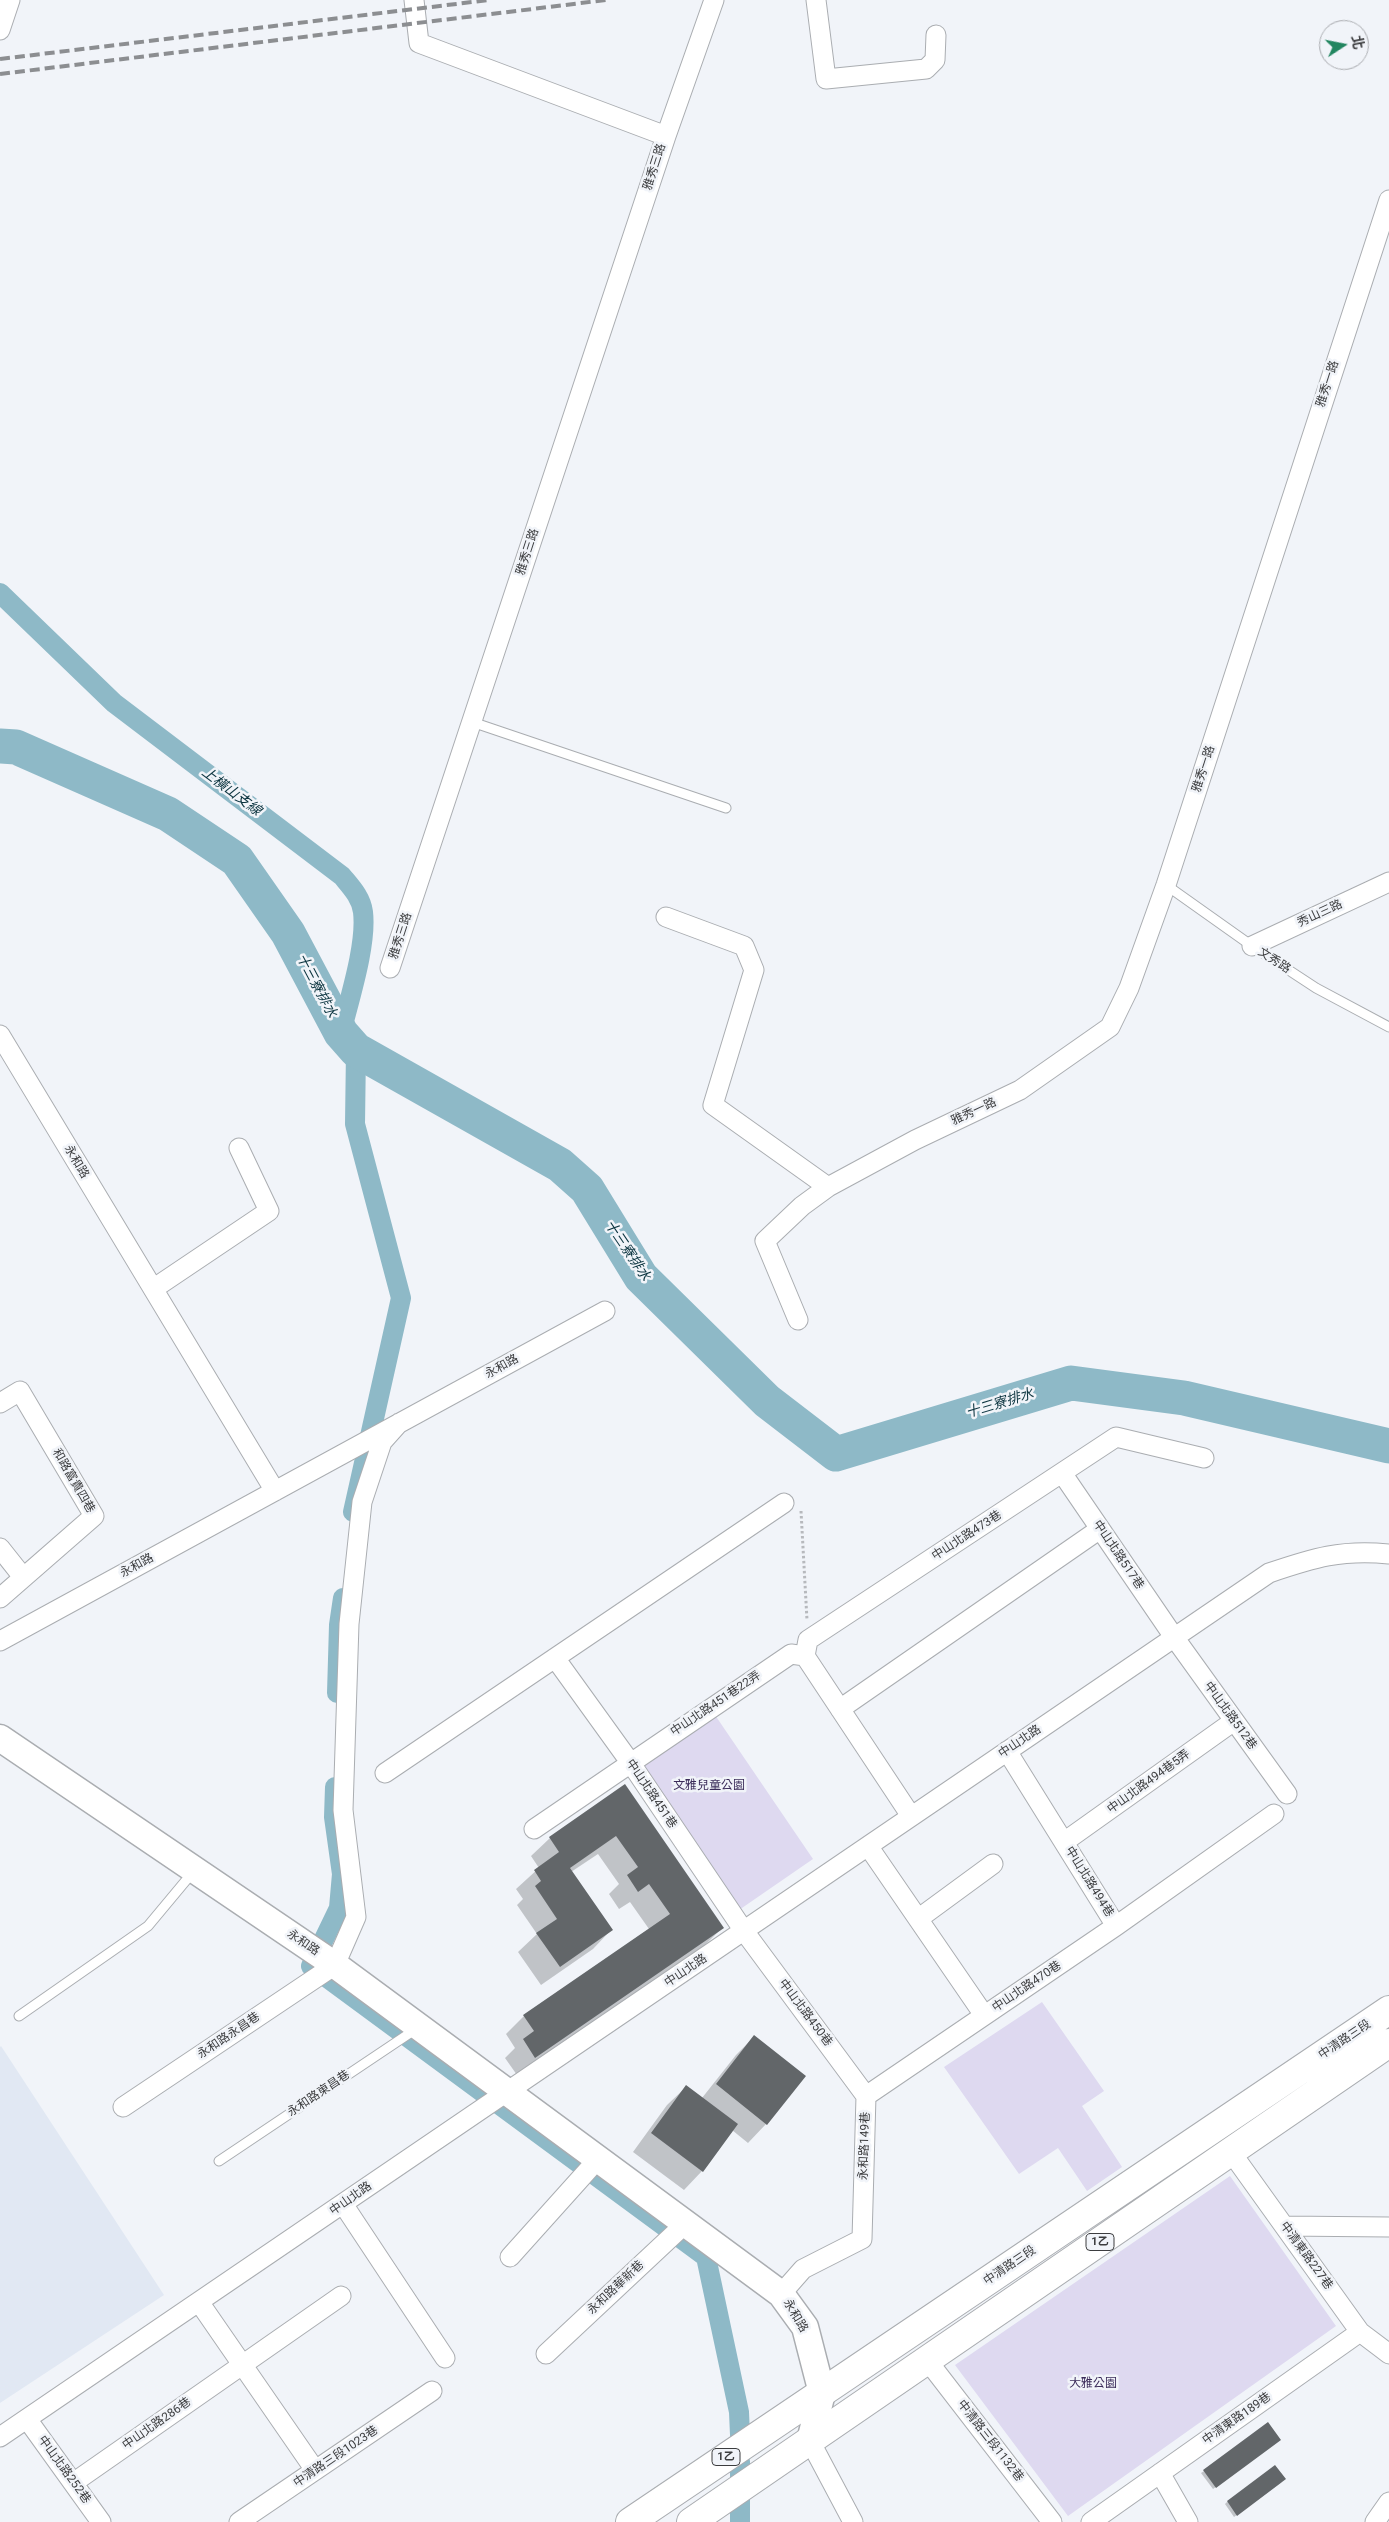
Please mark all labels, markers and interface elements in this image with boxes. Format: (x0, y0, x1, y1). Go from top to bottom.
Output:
north arrow (1319, 20, 1369, 70)
text: 北 (1349, 34, 1367, 51)
street label: 雅秀三路 (641, 142, 669, 192)
street label: 雅秀一路 (1314, 359, 1342, 409)
street label: 雅秀三路 (514, 527, 542, 577)
street label: 雅秀一路 (1190, 744, 1218, 794)
water label: 上橫山支線 (198, 764, 264, 820)
street label: 秀山三路 (1295, 897, 1345, 931)
street label: 雅秀三路 (387, 911, 415, 961)
street label: 文秀路 (1255, 945, 1293, 977)
water label: 十三寮排水 (292, 951, 340, 1021)
street label: 雅秀一路 (949, 1095, 999, 1129)
street label: 永和路 (61, 1143, 91, 1181)
water label: 十三寮排水 (600, 1217, 654, 1285)
street label: 永和路 (483, 1352, 521, 1382)
water label: 十三寮排水 (964, 1386, 1036, 1422)
street label: 和路富貴四巷 (49, 1446, 97, 1516)
street label: 中山北路473巷 (929, 1508, 1005, 1564)
street label: 中山北路517巷 (1090, 1518, 1146, 1592)
street label: 永和路 (118, 1551, 156, 1581)
street label: 中山北路451巷22弄 (668, 1668, 764, 1740)
street label: 中山北路512巷 (1201, 1679, 1259, 1753)
street label: 中山北路 (996, 1723, 1044, 1761)
street label: 中山北路494巷5弄 (1105, 1747, 1193, 1817)
street label: 中山北路451巷 (623, 1757, 679, 1831)
park label: 文雅兒童公園 (673, 1779, 745, 1793)
street label: 中山北路494巷 (1062, 1844, 1116, 1920)
street label: 永和路 (284, 1927, 322, 1959)
street label: 中山北路 (662, 1952, 710, 1990)
street label: 中山北路470巷 (990, 1959, 1064, 2015)
street label: 中山北路450巷 (775, 1977, 835, 2049)
street label: 永和路永昌巷 (195, 2010, 263, 2062)
street label: 中清路三段 (1316, 2017, 1374, 2063)
street label: 永和路東昌巷 (285, 2068, 353, 2120)
street label: 永和路149巷 (857, 2112, 873, 2180)
street label: 中山北路 (327, 2179, 375, 2219)
street label: 中清東路227巷 (1277, 2219, 1335, 2293)
road number: 1乙 (1086, 2234, 1114, 2250)
street label: 中清路三段 (981, 2243, 1039, 2289)
street label: 永和路華新巷 (585, 2258, 647, 2318)
street label: 永和路 (780, 2297, 810, 2335)
park label: 大雅公園 (1069, 2377, 1117, 2391)
street label: 中清東路189巷 (1200, 2390, 1274, 2448)
street label: 中山北路286巷 (120, 2395, 194, 2453)
street label: 中清路三段1132巷 (954, 2398, 1026, 2484)
street label: 中清路三段1023巷 (291, 2423, 381, 2491)
street label: 中山北路252巷 (35, 2433, 93, 2507)
road number: 1乙 (712, 2448, 740, 2466)

